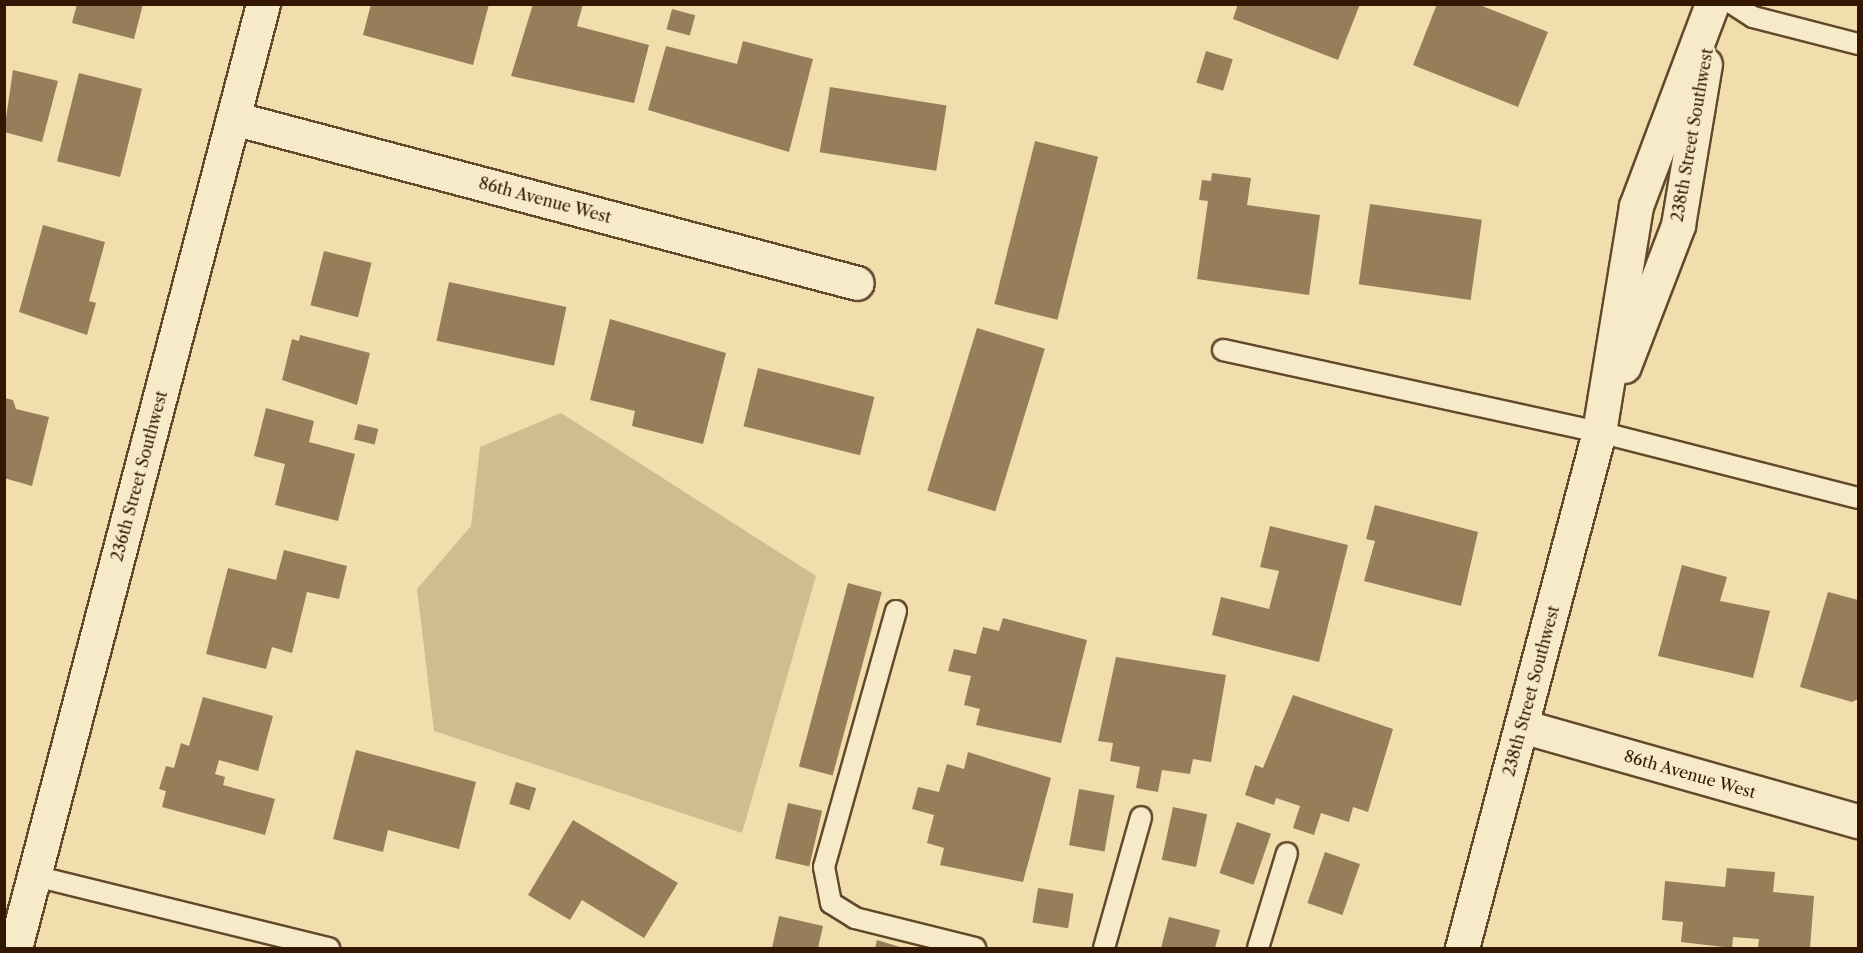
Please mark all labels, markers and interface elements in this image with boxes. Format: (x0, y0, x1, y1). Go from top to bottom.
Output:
street label: 238th Street Southwest (1667, 47, 1717, 223)
street label: 86th Avenue West (476, 173, 614, 227)
street label: 236th Street Southwest (107, 389, 171, 563)
street label: 238th Street Southwest (1499, 604, 1563, 778)
street label: 86th Avenue West (1621, 746, 1759, 802)

